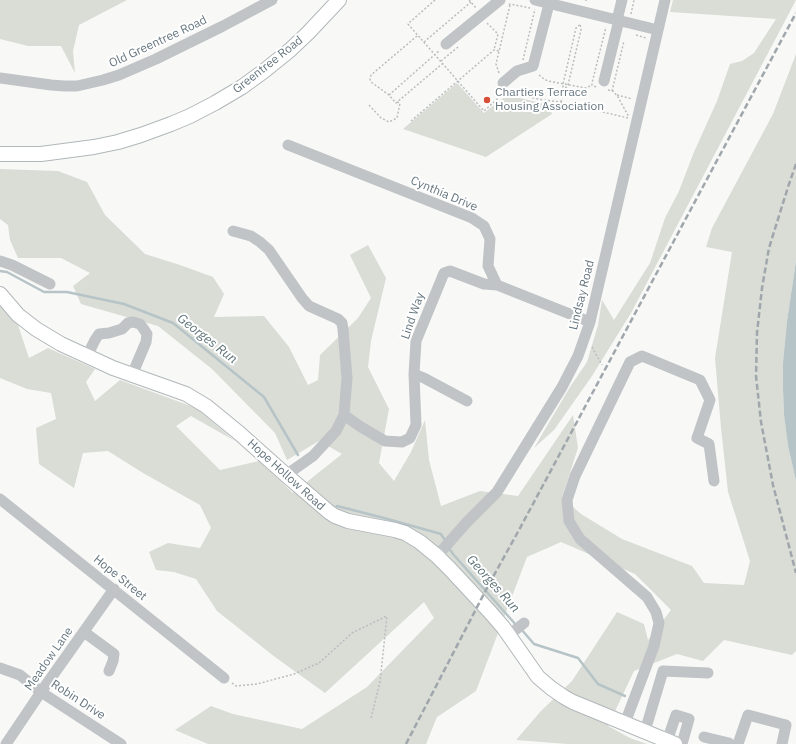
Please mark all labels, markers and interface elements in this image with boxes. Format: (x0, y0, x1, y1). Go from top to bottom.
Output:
street label: Old Greentree Road (107, 13, 209, 71)
street label: Greentree Road (230, 33, 306, 97)
place label: Chartiers Terrace Housing Association (495, 86, 604, 114)
marker: Chartiers Terrace Housing Association (482, 95, 492, 105)
street label: Cynthia Drive (408, 173, 480, 215)
street label: Lindsay Road (566, 259, 598, 331)
street label: Lind Way (398, 291, 428, 341)
water label: Georges Run (174, 311, 240, 367)
street label: Hope Hollow Road (244, 436, 328, 514)
street label: Hope Street (90, 552, 150, 604)
water label: Georges Run (463, 552, 523, 616)
street label: Meadow Lane (22, 624, 76, 694)
street label: Robin Drive (48, 677, 108, 723)

